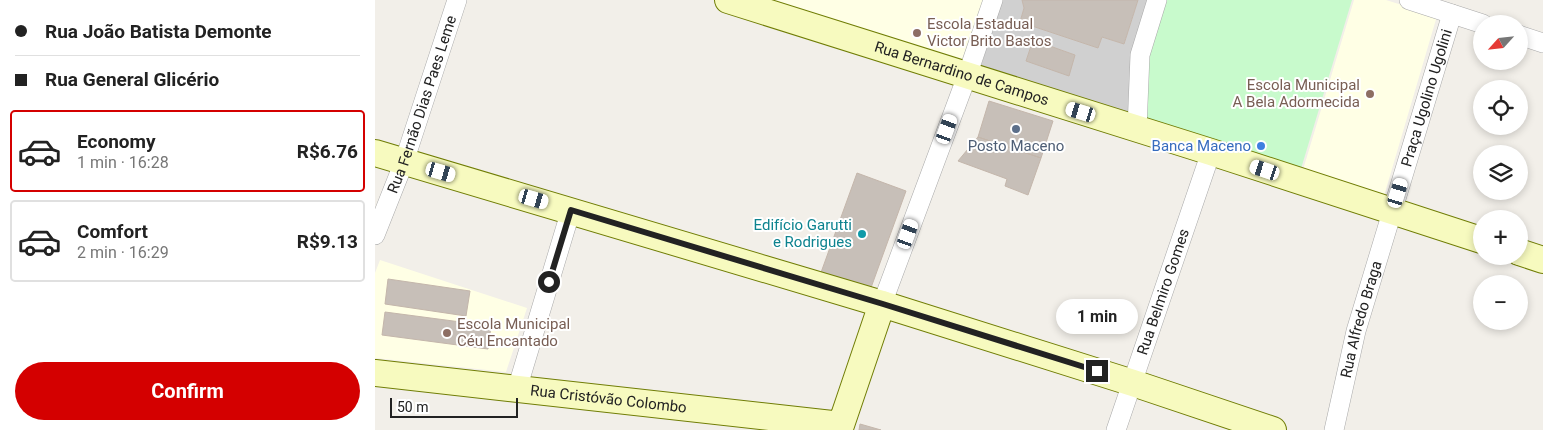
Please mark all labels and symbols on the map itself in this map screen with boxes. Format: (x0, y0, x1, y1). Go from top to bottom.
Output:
street label: Rua Fernão Dias Paes Leme (383, 13, 460, 196)
place label: Escola Estadual Victor Brito Bastos (927, 15, 1052, 50)
north arrow (1473, 15, 1527, 70)
marker: Escola Estadual Victor Brito Bastos (911, 27, 923, 39)
street label: Praça Ugolino Ugolini (1397, 27, 1456, 169)
street label: Rua Bernardino de Campos (872, 38, 1051, 109)
place label: Escola Municipal A Bela Adormecida (1233, 76, 1360, 111)
marker: Escola Municipal A Bela Adormecida (1364, 88, 1376, 100)
car (1064, 100, 1097, 124)
car (934, 112, 959, 146)
marker: Posto Maceno (1010, 123, 1022, 135)
place label: Posto Maceno (968, 137, 1064, 155)
place label: Banca Maceno (1152, 137, 1251, 155)
marker: Banca Maceno (1255, 140, 1267, 152)
car (1248, 158, 1281, 182)
car (424, 161, 457, 183)
car (1386, 176, 1409, 210)
car (517, 188, 550, 210)
place label: Edifício Garutti e Rodrigues (754, 216, 852, 251)
car (895, 217, 920, 251)
street label: Rua Belmiro Gomes (1133, 226, 1193, 357)
marker: Edifício Garutti e Rodrigues (856, 228, 868, 240)
street label: Rua Alfredo Braga (1337, 259, 1386, 380)
route start (538, 271, 560, 293)
callout: 1 min (1056, 298, 1138, 334)
place label: Escola Municipal Céu Encantado (457, 315, 570, 350)
marker: Escola Municipal Céu Encantado (441, 327, 453, 339)
route end (1086, 360, 1108, 382)
street label: Rua Cristóvão Colombo (529, 381, 688, 417)
scale bar (390, 395, 517, 418)

